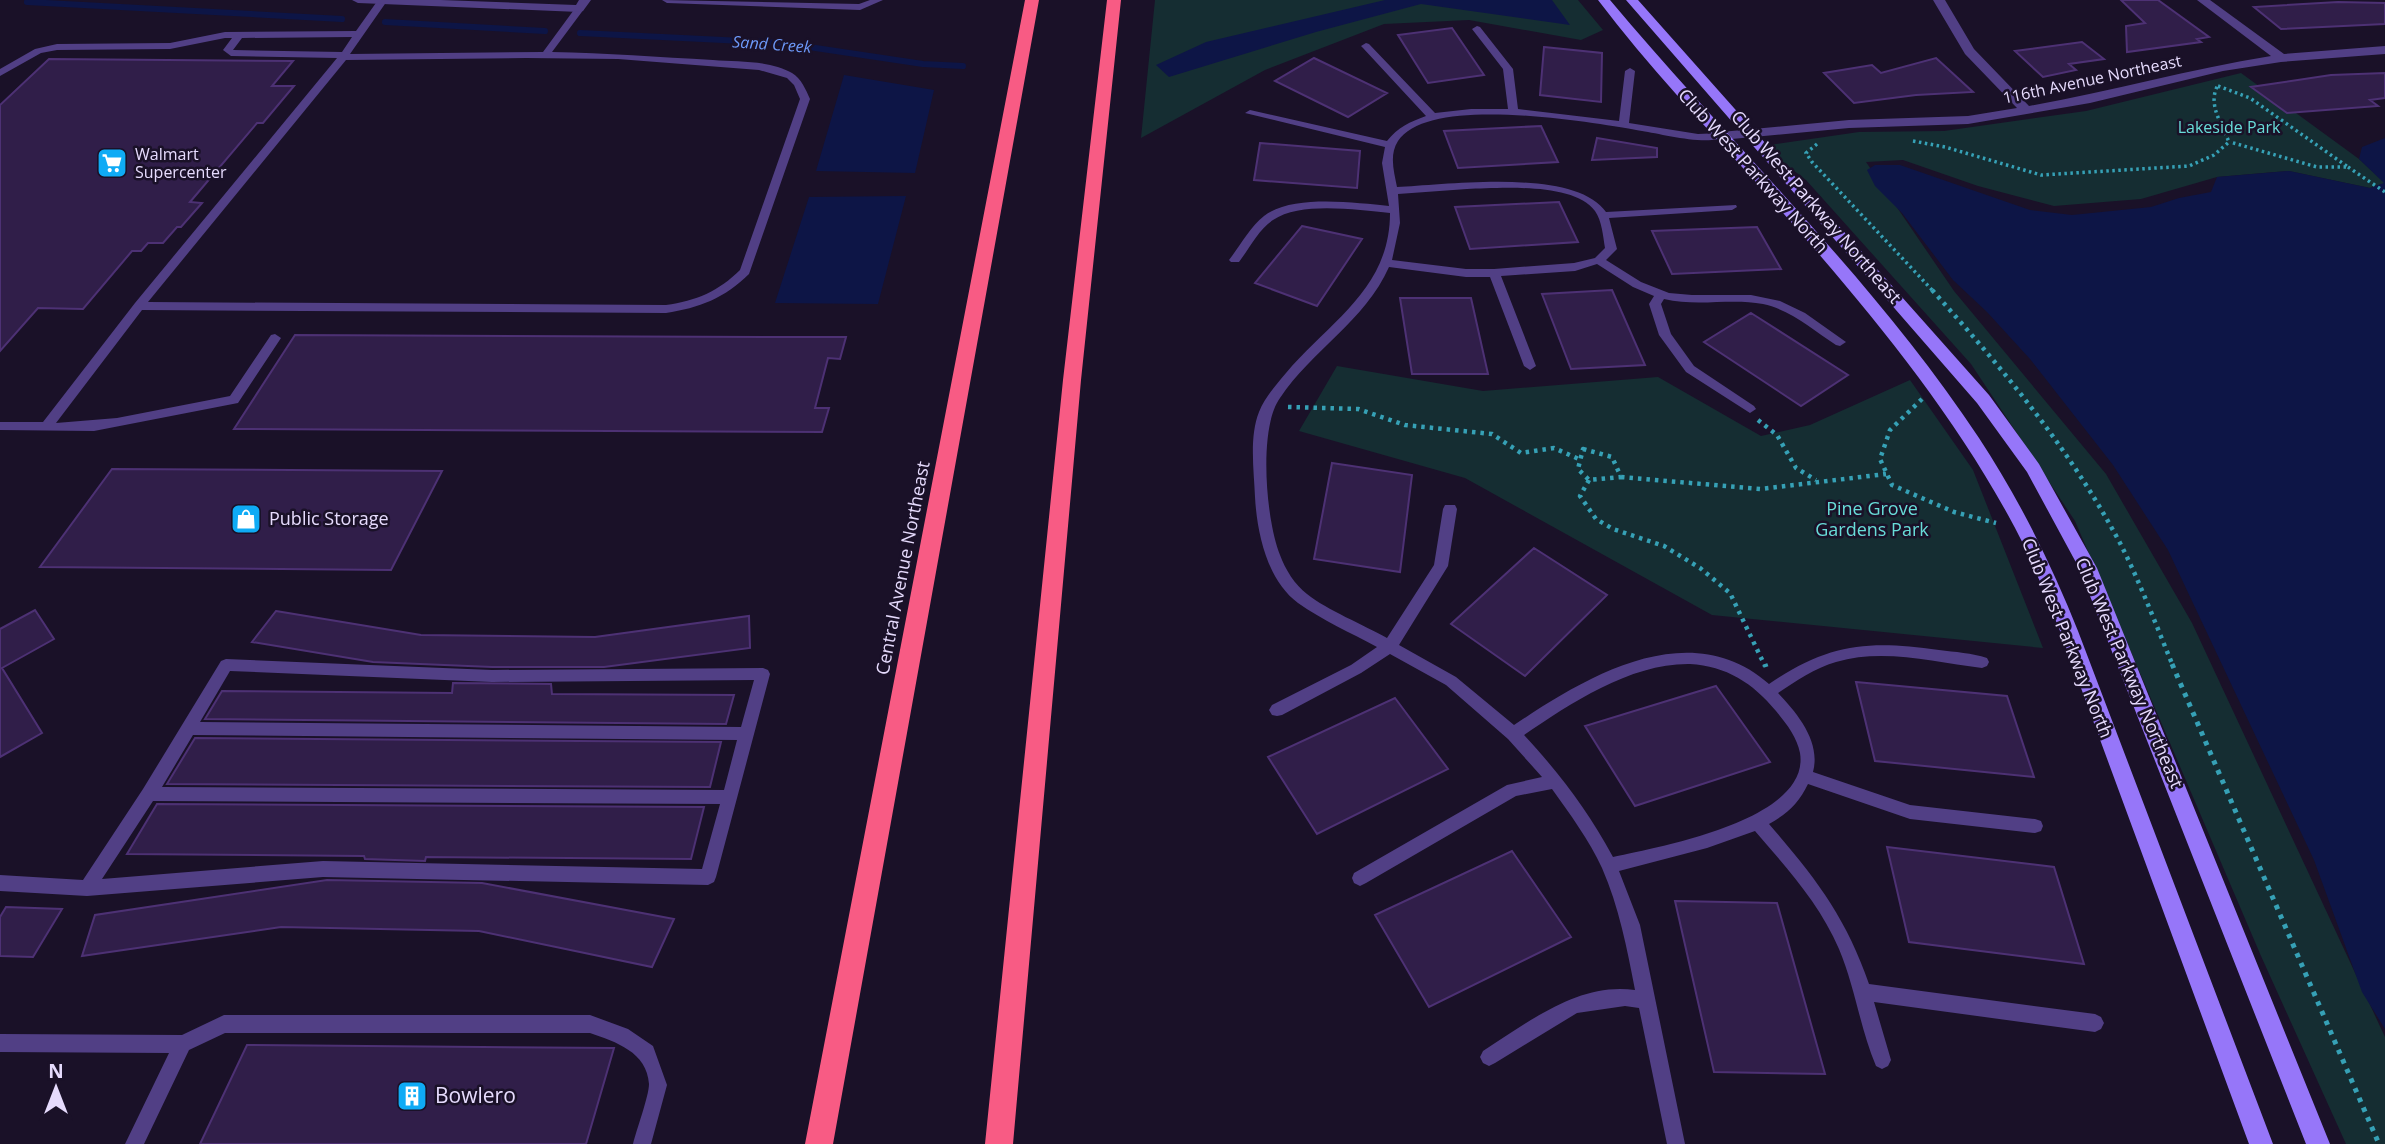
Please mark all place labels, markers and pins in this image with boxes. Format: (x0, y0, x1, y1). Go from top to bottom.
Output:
place label: Walmart Supercenter (135, 143, 227, 183)
supermarket icon: Walmart Supercenter (95, 146, 129, 180)
shop icon: Public Storage (229, 502, 263, 536)
place label: Public Storage (269, 506, 389, 530)
building icon: Bowlero (395, 1079, 429, 1113)
place label: Bowlero (435, 1081, 516, 1109)

